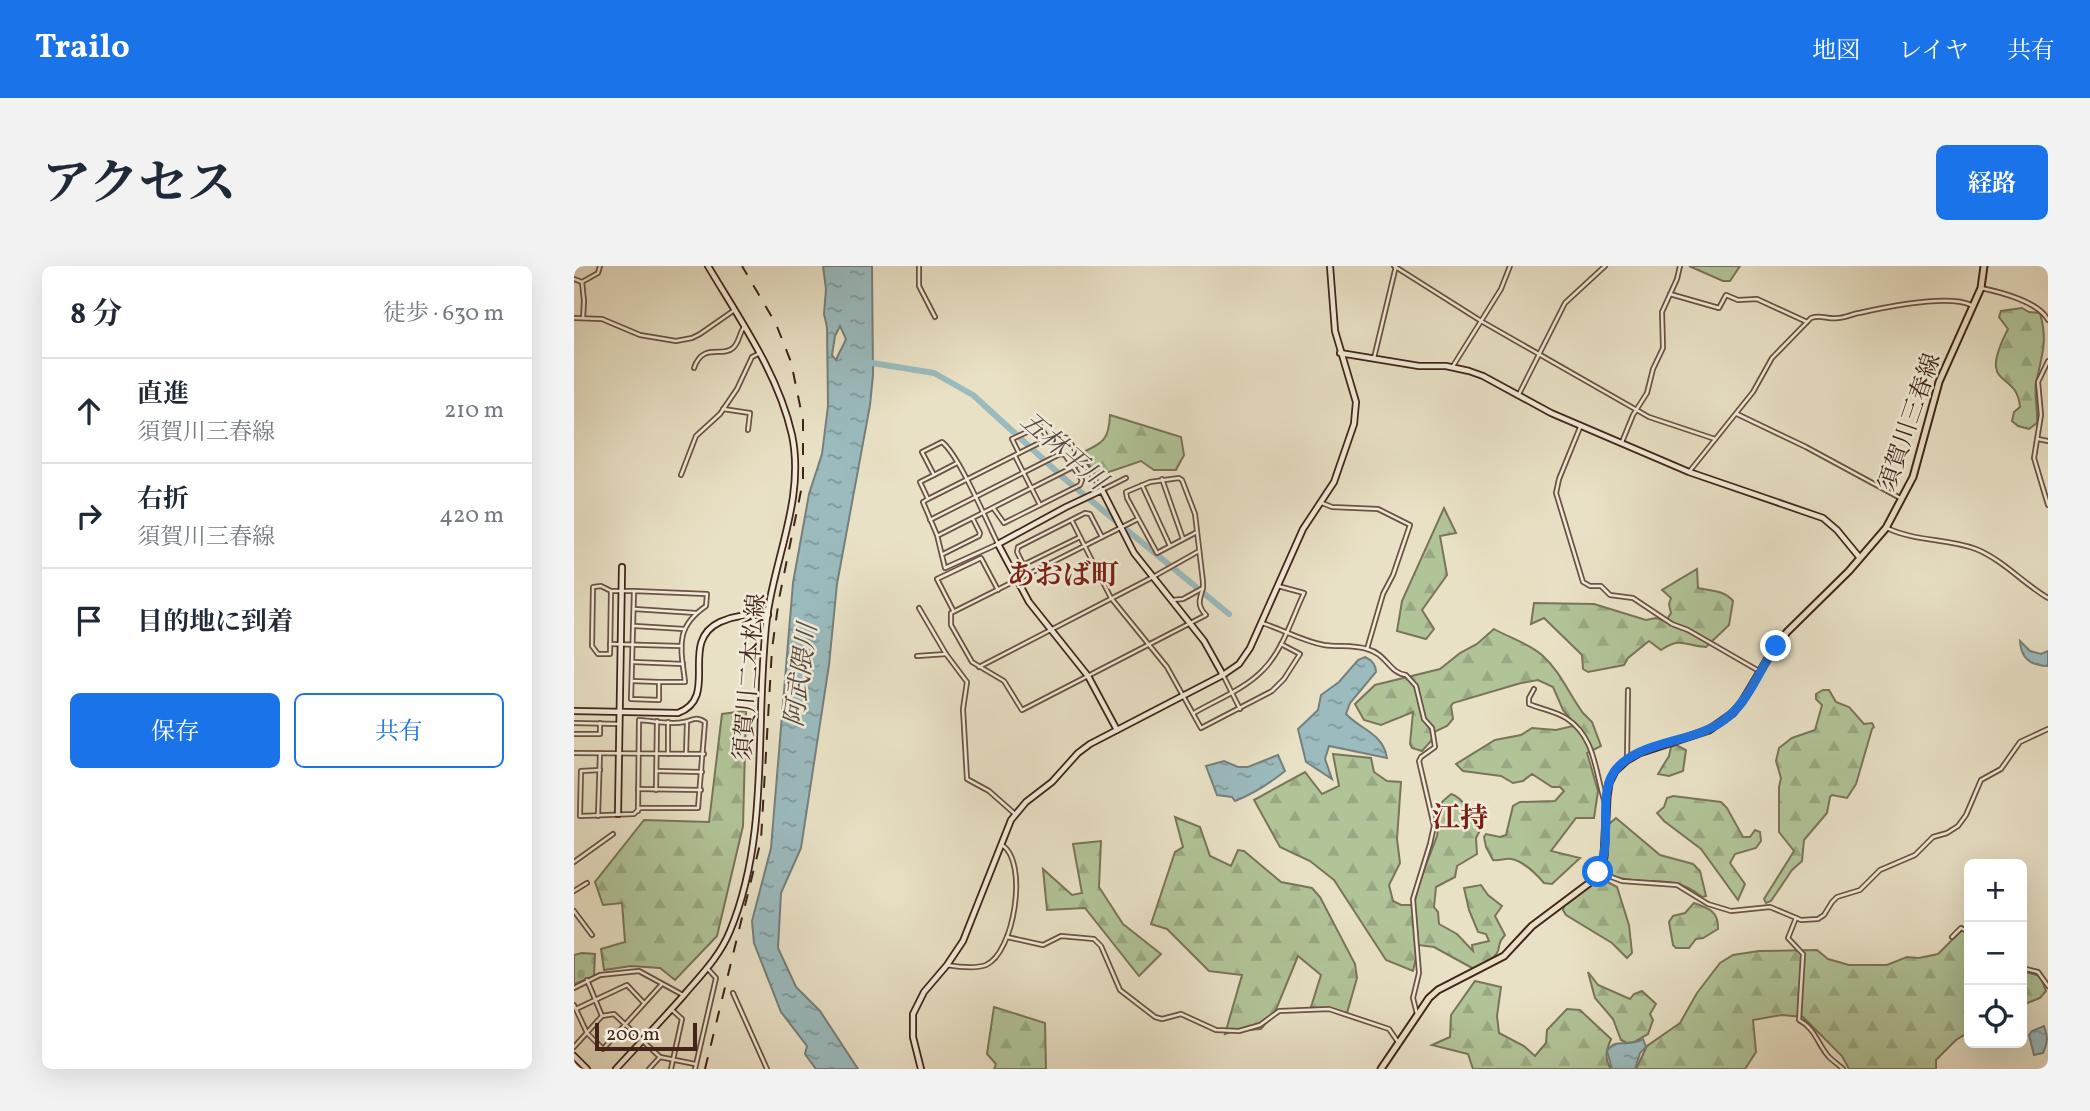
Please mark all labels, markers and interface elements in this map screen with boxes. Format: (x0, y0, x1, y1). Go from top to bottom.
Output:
text: Trailo (35, 26, 130, 72)
text: 地図 (1812, 35, 1860, 69)
text: レイヤ (1898, 35, 1969, 69)
text: 共有 (2007, 35, 2055, 69)
button: 経路 (1936, 145, 2048, 220)
text: アクセス (42, 152, 237, 221)
text: 8 分 (70, 294, 122, 336)
text: 徒歩 · 630 m (383, 298, 504, 330)
street label: 須賀川三春線 (1871, 349, 1950, 496)
text: 直進 (137, 377, 189, 413)
icon: ahead (70, 392, 108, 430)
text: 210 m (444, 395, 504, 427)
water label: 五林平川 (1012, 404, 1116, 501)
text: 須賀川三春線 (137, 417, 275, 449)
text: 右折 (137, 482, 189, 518)
icon: right (70, 497, 108, 535)
text: 420 m (439, 500, 504, 532)
text: 須賀川三春線 (137, 522, 275, 554)
district label: あおば町 (1007, 557, 1119, 596)
street label: 須賀川二本松線 (727, 592, 775, 762)
icon: arrive (70, 602, 108, 640)
text: 目的地に到着 (137, 605, 293, 641)
water label: 阿武隈川 (777, 618, 827, 729)
route end (1760, 630, 1791, 661)
button: 保存 (70, 693, 280, 768)
button: 共有 (294, 693, 504, 768)
district label: 江持 (1432, 800, 1488, 839)
route start (1582, 856, 1613, 887)
map controls (1964, 859, 2027, 1048)
button: + (1964, 859, 2027, 922)
button: − (1964, 922, 2027, 985)
button: locate (1964, 985, 2027, 1048)
scale bar (595, 1020, 696, 1052)
text: 200 m (606, 1022, 660, 1048)

